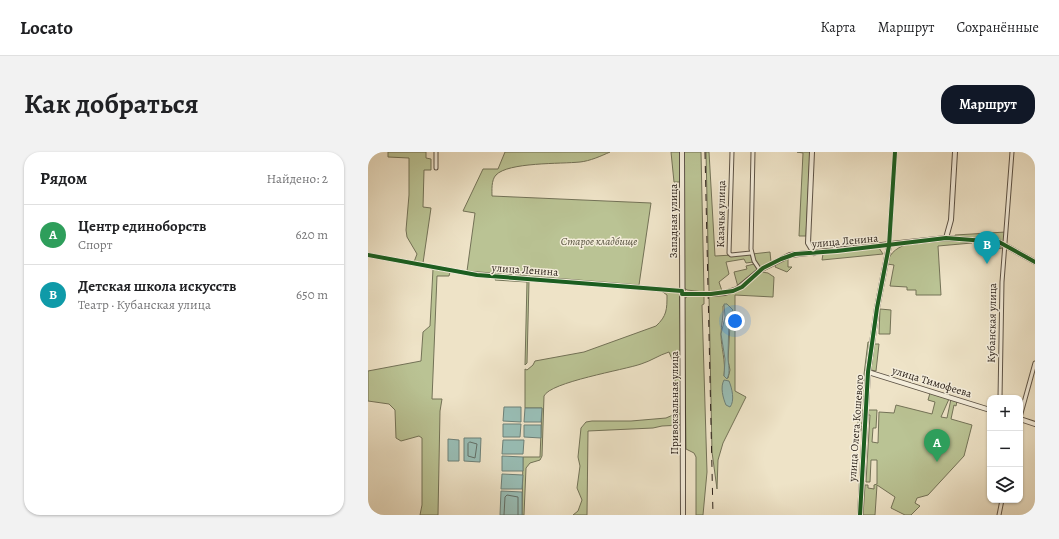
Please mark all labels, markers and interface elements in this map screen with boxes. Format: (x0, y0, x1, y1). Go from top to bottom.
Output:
text: Locato (20, 15, 73, 41)
text: Карта (821, 18, 856, 37)
text: Маршрут (878, 18, 934, 37)
text: Сохранённые (956, 18, 1039, 37)
text: Как добраться (24, 85, 199, 123)
button: Маршрут (941, 85, 1035, 124)
text: Рядом (40, 167, 87, 190)
text: Найдено: 2 (267, 170, 328, 187)
street label: Казачья улица (713, 179, 729, 248)
street label: Западная улица (666, 183, 681, 258)
text: Центр единоборств (78, 216, 206, 236)
text: A (49, 226, 57, 243)
text: 620 m (295, 226, 328, 243)
street label: улица Ленина (810, 231, 880, 251)
pin: B (974, 231, 1000, 264)
park label: Старое кладбище (561, 234, 637, 249)
text: Спорт (78, 236, 112, 253)
street label: улица Ленина (490, 260, 560, 280)
text: Детская школа искусств (78, 276, 236, 296)
street label: Кубанская улица (984, 282, 1000, 363)
text: B (49, 286, 57, 303)
text: 650 m (296, 286, 328, 303)
text: Театр · Кубанская улица (78, 296, 211, 313)
your location (725, 311, 745, 331)
street label: Привокзальная улица (667, 350, 682, 455)
street label: улица Тимофеева (889, 362, 974, 401)
street label: улица Олега Кошевого (845, 373, 867, 483)
map controls (987, 395, 1023, 503)
button: + (987, 395, 1023, 431)
pin: A (924, 429, 950, 462)
button: − (987, 431, 1023, 467)
button: layers (987, 467, 1023, 503)

